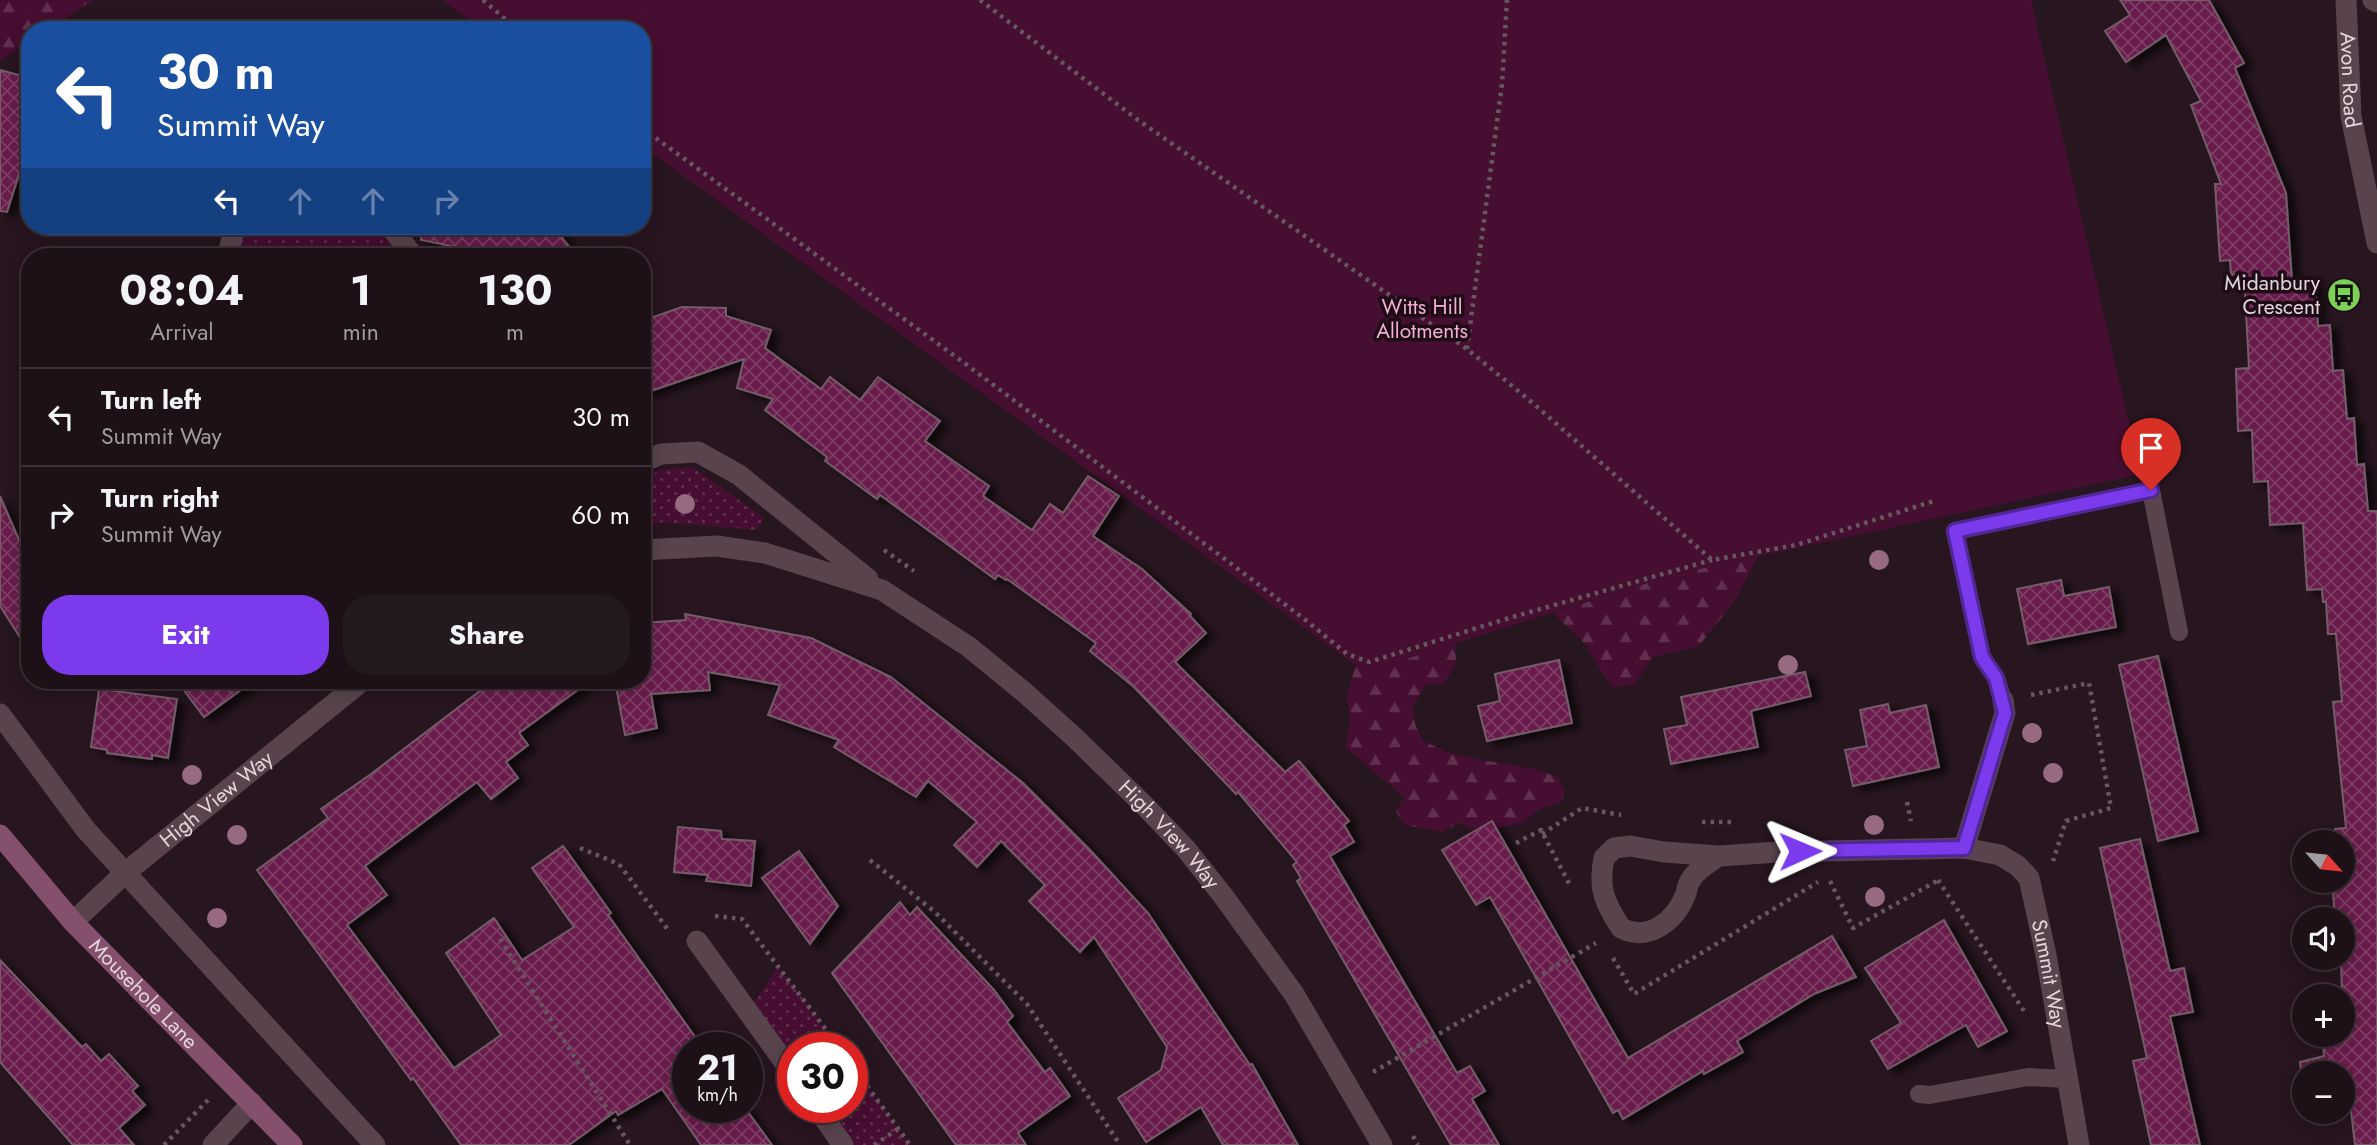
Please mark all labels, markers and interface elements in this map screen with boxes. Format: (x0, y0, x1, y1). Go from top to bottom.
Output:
street label: Avon Road (2332, 31, 2368, 131)
text: 30 m (157, 37, 275, 107)
icon: left (42, 49, 133, 140)
text: Summit Way (157, 102, 325, 148)
icon: left (208, 182, 246, 220)
icon: ahead (281, 182, 319, 220)
icon: ahead (354, 182, 392, 220)
icon: right (427, 182, 465, 220)
text: 08:04 (119, 260, 244, 321)
text: 1 (350, 260, 371, 321)
text: 130 (477, 260, 553, 321)
place label: Midanbury Crescent (2224, 268, 2321, 322)
bus stop icon: Midanbury Crescent (2325, 276, 2363, 314)
park label: Witts Hill Allotments (1376, 292, 1468, 346)
text: Arrival (150, 315, 214, 349)
text: min (343, 315, 379, 349)
text: m (506, 315, 524, 349)
text: Turn left (101, 381, 201, 419)
icon: left (42, 398, 80, 436)
text: 30 m (572, 398, 630, 436)
pin (2121, 418, 2181, 490)
text: Summit Way (101, 419, 222, 453)
icon: arrive (2132, 429, 2170, 467)
text: Turn right (101, 479, 219, 517)
icon: right (42, 496, 80, 534)
text: 60 m (571, 496, 630, 534)
text: Summit Way (101, 517, 222, 551)
button: Exit (42, 595, 329, 675)
button: Share (343, 595, 630, 675)
street label: High View Way (153, 743, 280, 854)
street label: High View Way (1112, 773, 1227, 896)
position arrow (1763, 814, 1837, 888)
north arrow (2292, 830, 2356, 892)
map controls (2292, 830, 2355, 1124)
button: sound (2292, 907, 2355, 970)
street label: Summit Way (2024, 917, 2074, 1031)
street label: Mousehole Lane (82, 932, 205, 1056)
button: + (2292, 984, 2355, 1047)
speed limit sign: 30 (777, 1032, 868, 1123)
text: 21 (697, 1043, 738, 1093)
button: − (2292, 1061, 2355, 1124)
text: km/h (697, 1082, 738, 1108)

